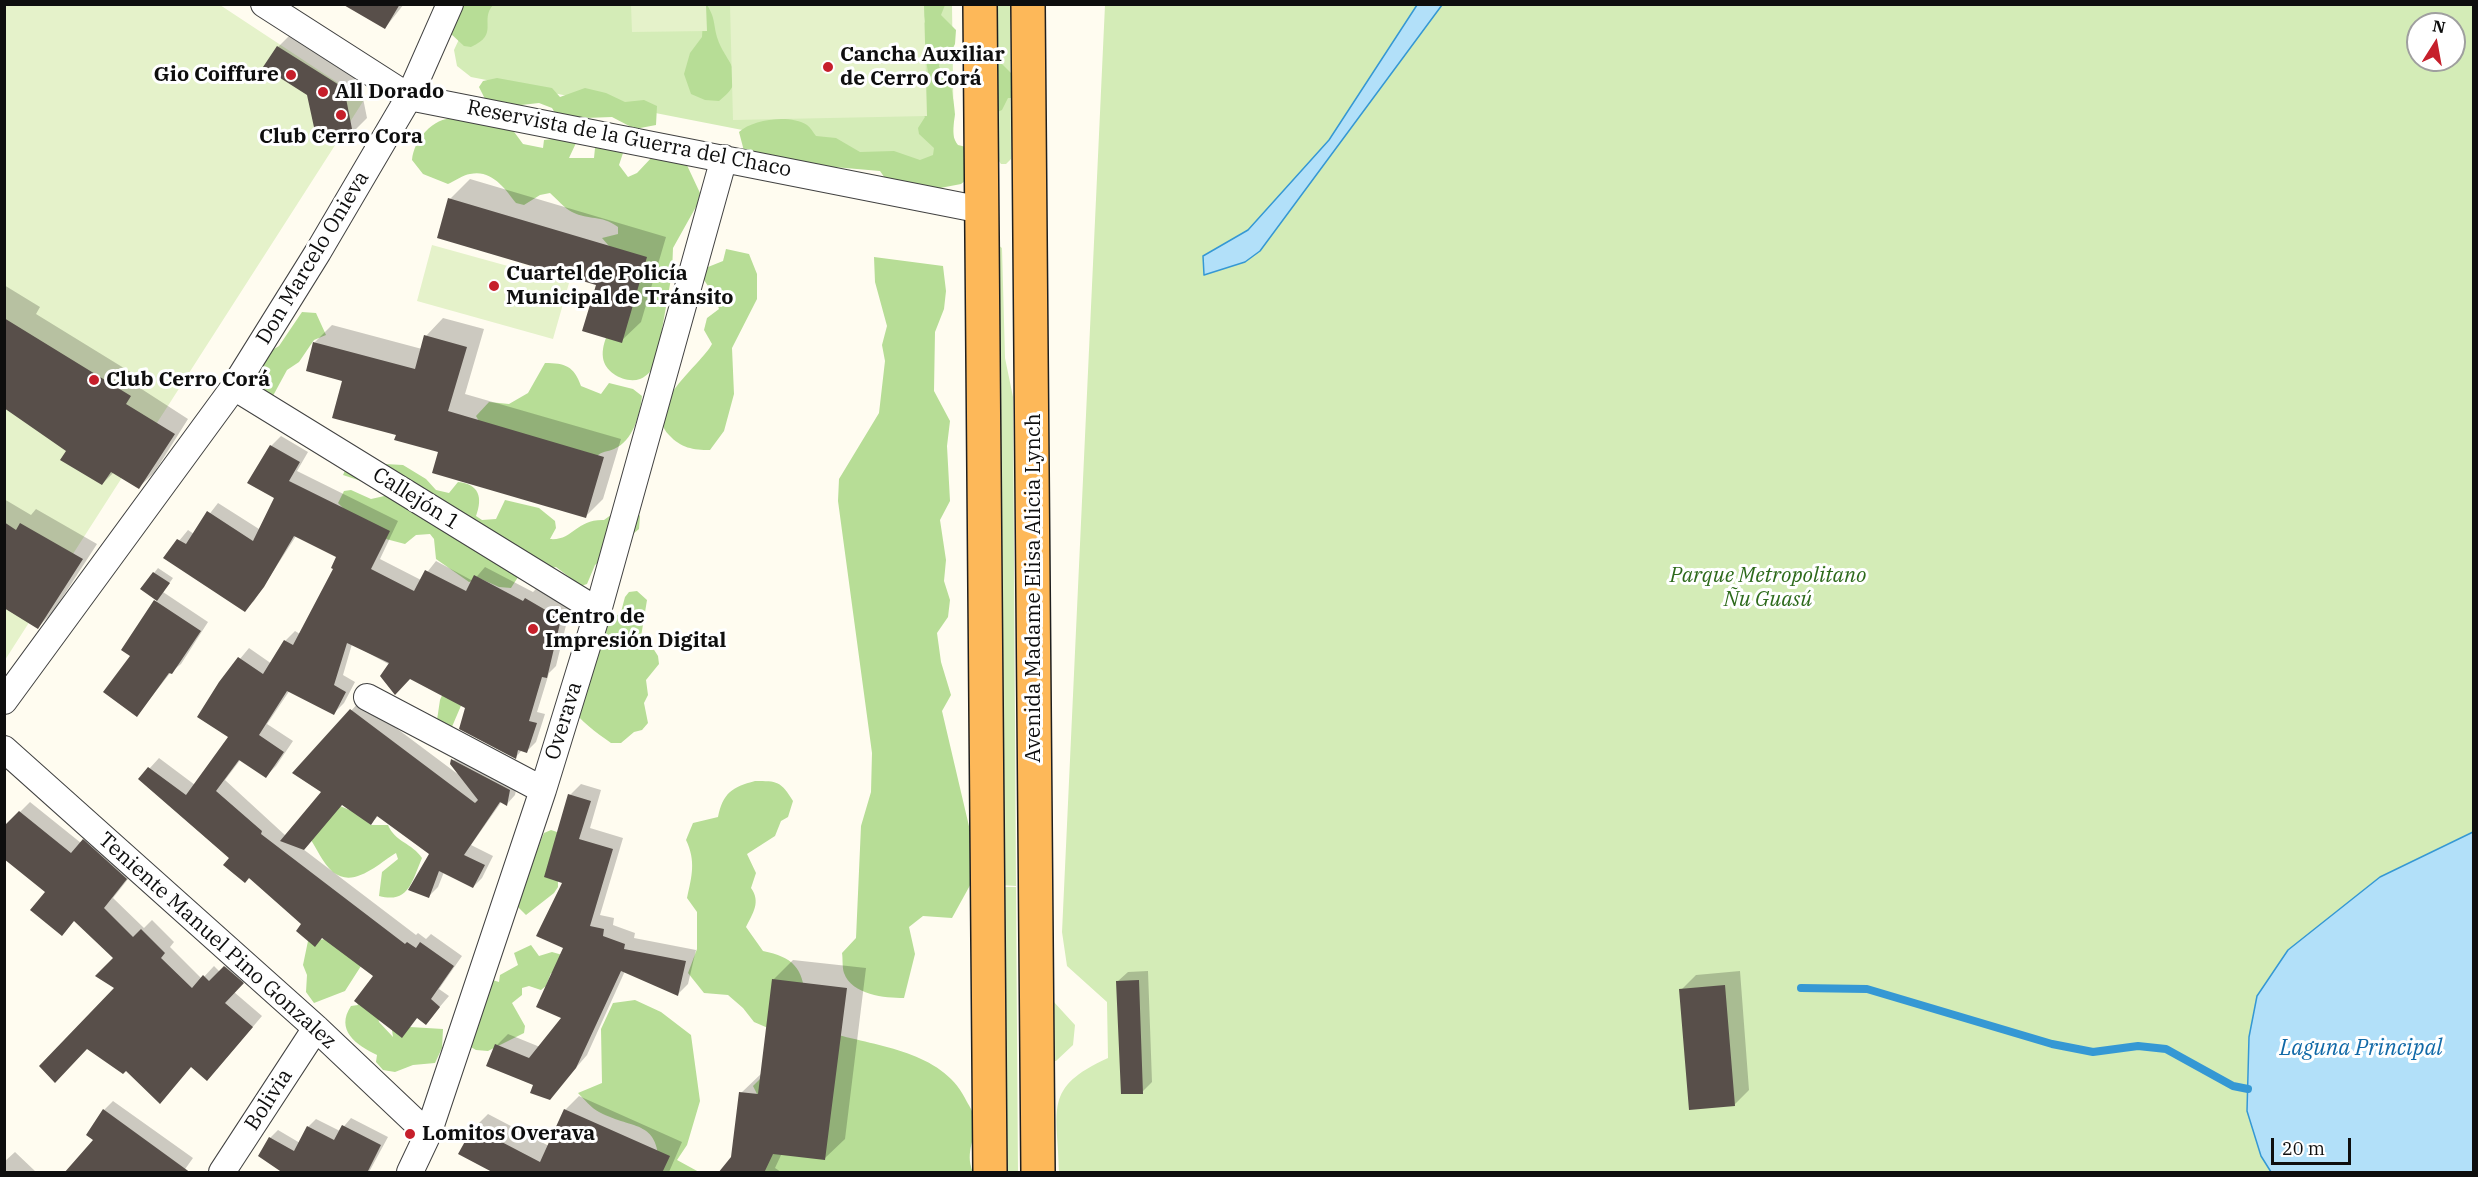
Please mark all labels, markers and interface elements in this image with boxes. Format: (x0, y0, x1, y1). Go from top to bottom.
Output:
north arrow (2406, 12, 2466, 72)
text: N (2431, 15, 2447, 37)
place label: Cancha Auxiliar de Cerro Corá (840, 42, 1005, 92)
marker: Cancha Auxiliar de Cerro Corá (821, 60, 835, 74)
place label: Gio Coiffure (154, 62, 279, 88)
marker: Gio Coiffure (284, 68, 298, 82)
place label: All Dorado (335, 79, 444, 105)
marker: All Dorado (316, 85, 330, 99)
street label: Reservista de la Guerra del Chaco (465, 95, 793, 183)
marker: Club Cerro Cora (334, 108, 348, 122)
place label: Club Cerro Cora (259, 124, 423, 150)
street label: Don Marcelo Onieva (251, 167, 375, 349)
place label: Cuartel de Policía Municipal de Tránsito (506, 261, 734, 311)
marker: Cuartel de Policía Municipal de Tránsito (487, 279, 501, 293)
place label: Club Cerro Corá (106, 367, 270, 393)
marker: Club Cerro Corá (87, 373, 101, 387)
street label: Avenida Madame Elisa Alicia Lynch (1021, 413, 1047, 763)
street label: Callejón 1 (368, 462, 464, 536)
park label: Parque Metropolitano Ñu Guasú (1670, 563, 1866, 613)
place label: Centro de Impresión Digital (545, 604, 726, 654)
marker: Centro de Impresión Digital (526, 622, 540, 636)
street label: Overava (540, 679, 588, 763)
street label: Teniente Manuel Pino Gonzalez (93, 827, 341, 1055)
water label: Laguna Principal (2279, 1036, 2443, 1062)
street label: Bolivia (240, 1065, 298, 1135)
place label: Lomitos Overava (422, 1121, 595, 1147)
scale bar (2274, 1126, 2354, 1164)
marker: Lomitos Overava (403, 1127, 417, 1141)
text: 20 m (2282, 1137, 2325, 1160)

